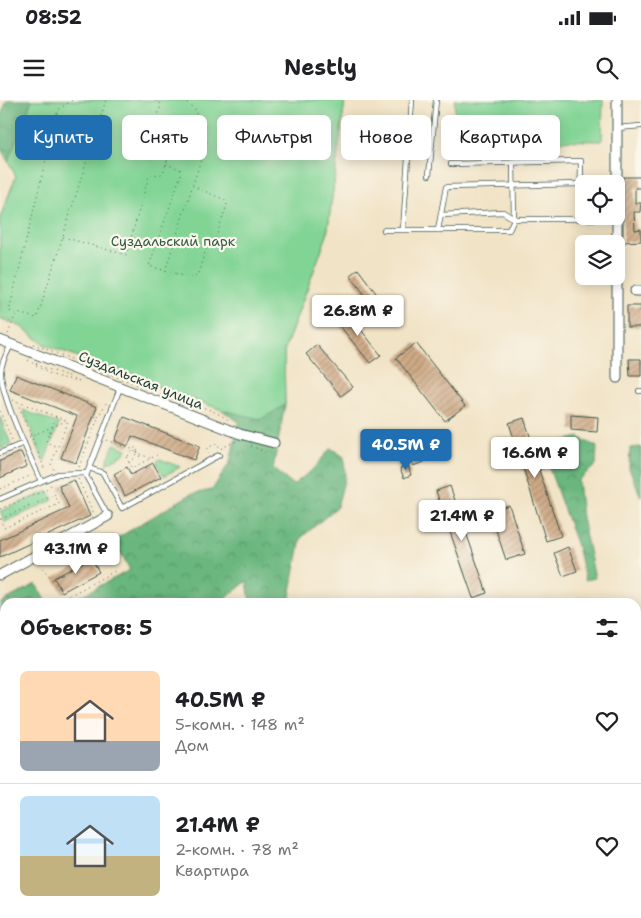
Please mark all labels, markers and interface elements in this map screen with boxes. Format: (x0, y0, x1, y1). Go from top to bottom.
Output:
text: 08:52 (25, 5, 82, 30)
text: Nestly (284, 53, 357, 82)
icon: menu (20, 54, 48, 82)
icon: search (593, 54, 621, 82)
chip: Купить (15, 115, 112, 160)
chip: Снять (122, 115, 207, 160)
chip: Фильтры (217, 115, 331, 160)
chip: Новое (341, 115, 431, 160)
chip: Квартира (441, 115, 560, 160)
map controls (575, 175, 625, 285)
button: locate (575, 175, 625, 225)
park label: Суздальский парк (111, 232, 236, 250)
button: layers (575, 235, 625, 285)
pin: 26.8M ₽ (312, 294, 404, 337)
text: 26.8M ₽ (323, 300, 393, 321)
street label: Суздальская улица (76, 347, 206, 413)
pin: 40.5M ₽ (360, 428, 452, 471)
text: 40.5M ₽ (371, 434, 441, 455)
pin: 16.6M ₽ (489, 436, 581, 479)
text: 16.6M ₽ (502, 442, 568, 463)
pin: 21.4M ₽ (416, 500, 508, 542)
text: 21.4M ₽ (430, 505, 494, 526)
pin: 43.1M ₽ (30, 532, 122, 575)
text: 43.1M ₽ (44, 538, 108, 559)
text: Объектов: 5 (20, 614, 152, 642)
icon: filters (593, 614, 621, 642)
text: 40.5M ₽ (175, 686, 266, 714)
icon: home (60, 691, 120, 751)
icon: heart (593, 707, 621, 735)
text: 5-комн. · 148 m² (175, 714, 305, 735)
text: Дом (175, 735, 209, 756)
text: 21.4M ₽ (175, 811, 260, 839)
icon: home (60, 816, 120, 876)
icon: heart (593, 832, 621, 860)
text: 2-комн. · 78 m² (175, 839, 299, 860)
text: Квартира (175, 860, 249, 881)

